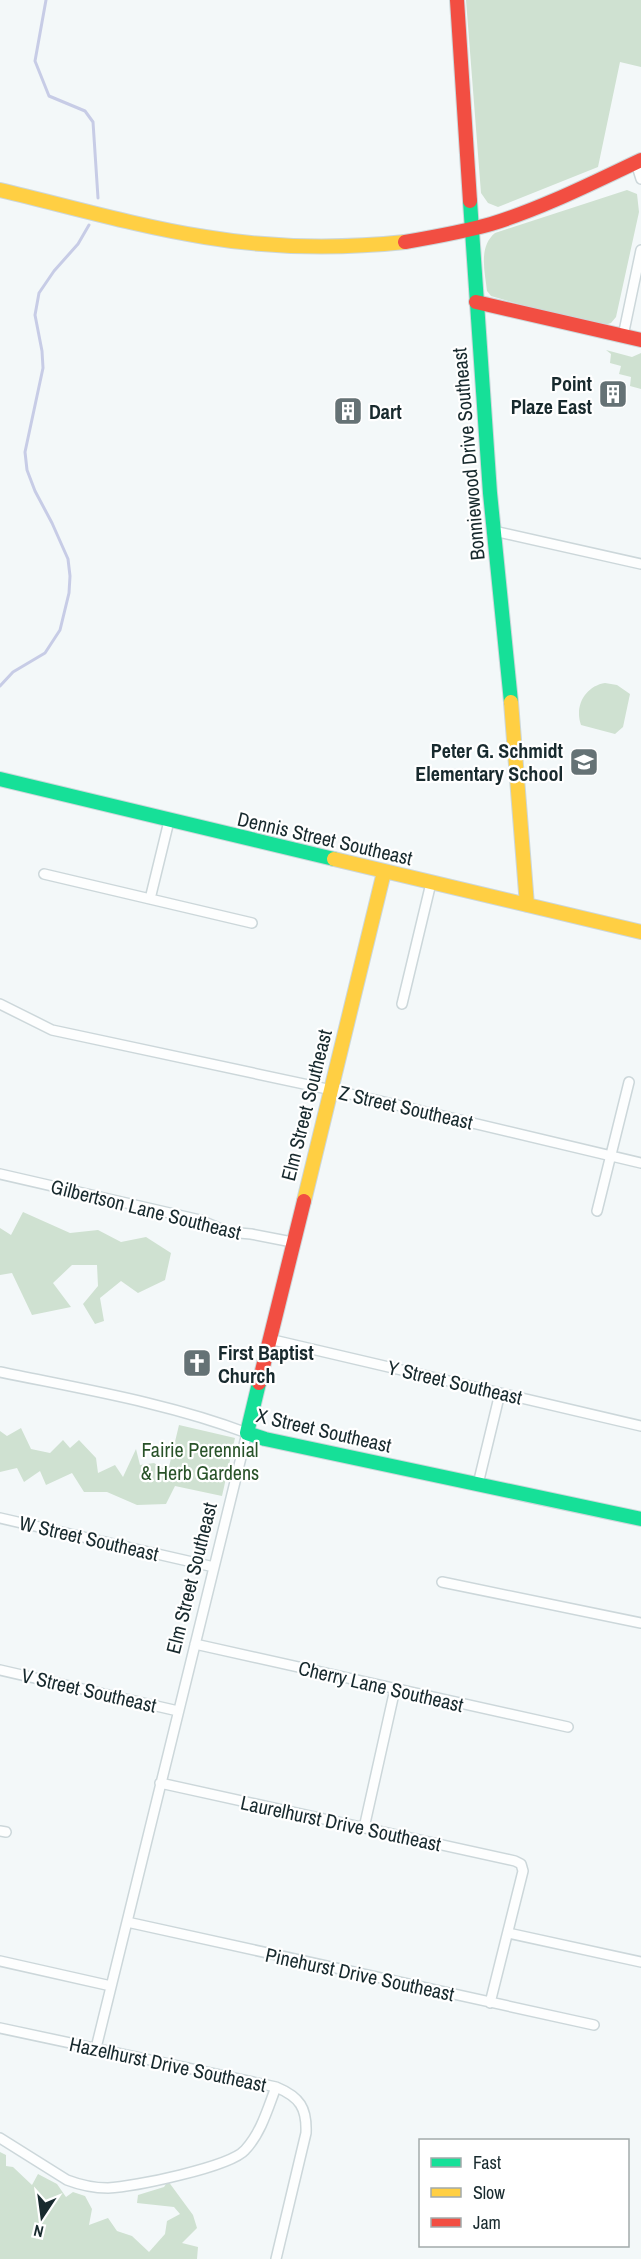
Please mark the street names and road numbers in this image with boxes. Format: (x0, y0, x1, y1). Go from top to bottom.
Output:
street label: Bonniewood Drive Southeast (445, 346, 491, 561)
street label: Dennis Street Southeast (235, 805, 416, 871)
street label: Elm Street Southeast (274, 1026, 338, 1183)
street label: Z Street Southeast (336, 1078, 476, 1136)
street label: Gilbertson Lane Southeast (48, 1172, 244, 1246)
street label: Y Street Southeast (385, 1353, 525, 1411)
street label: X Street Southeast (254, 1401, 395, 1459)
street label: Elm Street Southeast (159, 1499, 223, 1656)
street label: W Street Southeast (17, 1509, 162, 1567)
street label: Cherry Lane Southeast (296, 1654, 467, 1718)
street label: V Street Southeast (19, 1661, 160, 1719)
street label: Laurelhurst Drive Southeast (238, 1789, 444, 1858)
street label: Pinehurst Drive Southeast (263, 1941, 457, 2007)
street label: Hazelhurst Drive Southeast (67, 2030, 269, 2098)

